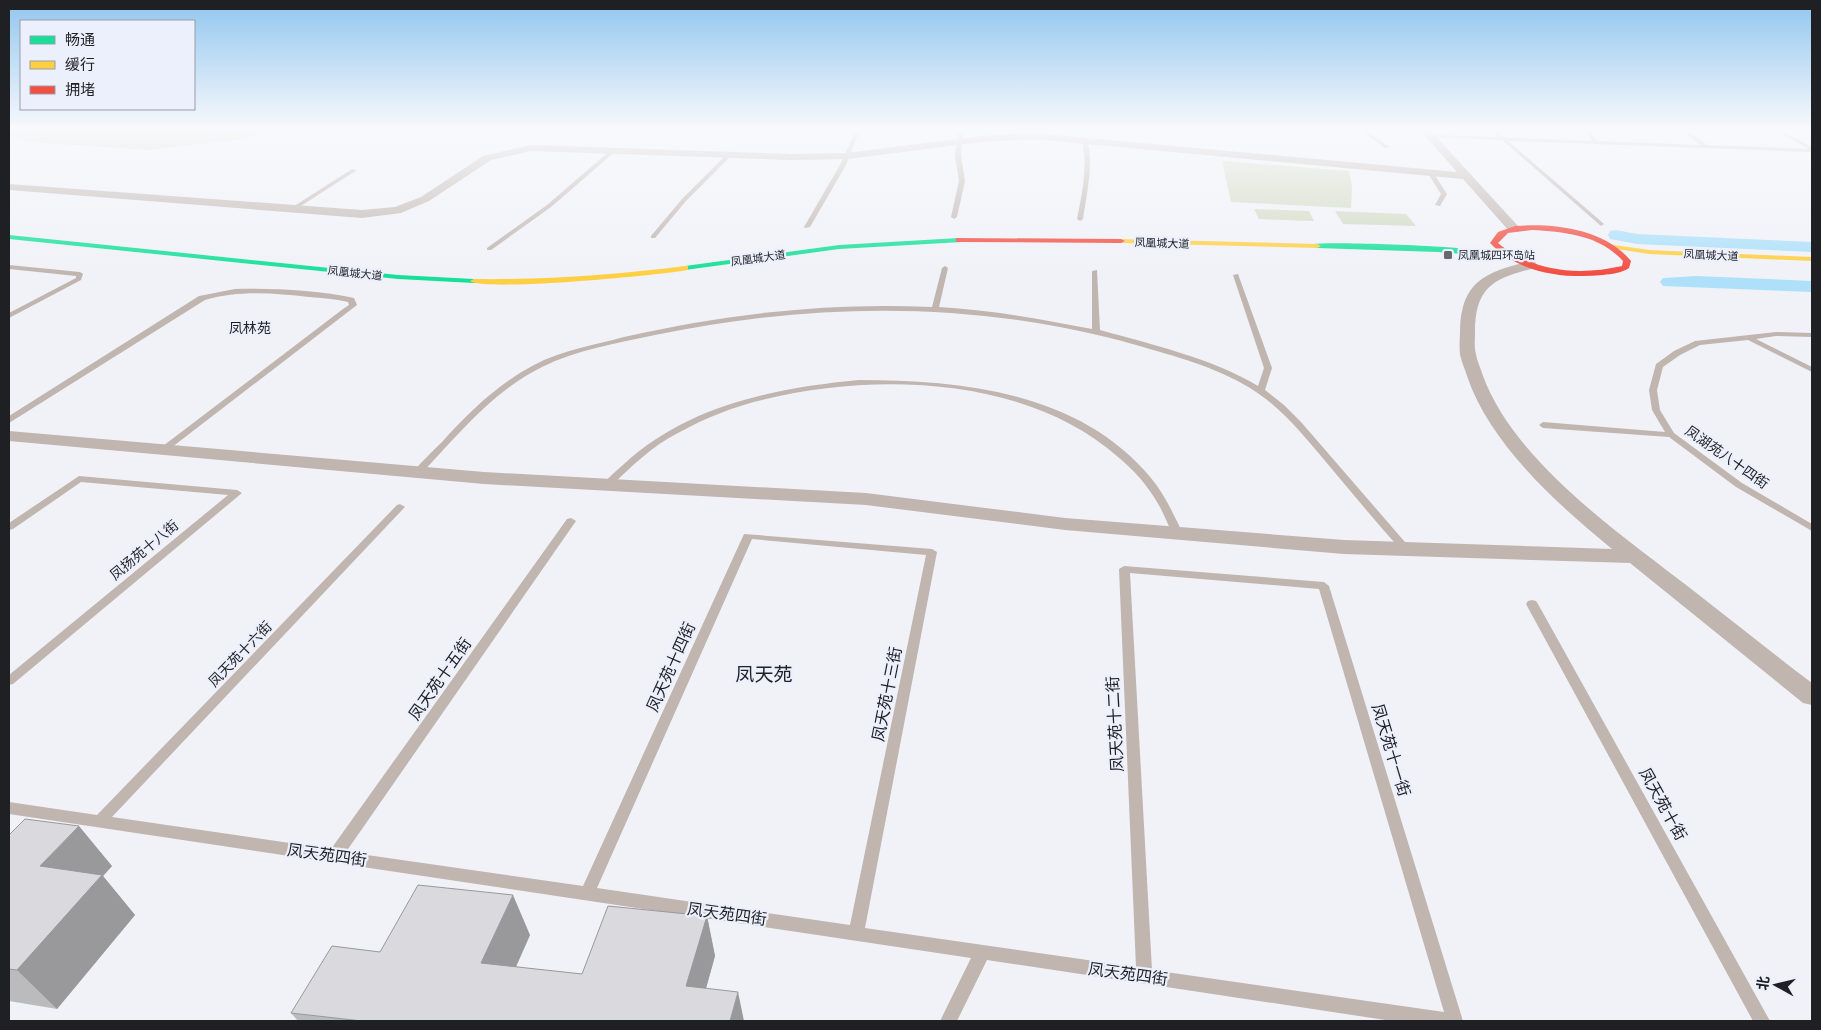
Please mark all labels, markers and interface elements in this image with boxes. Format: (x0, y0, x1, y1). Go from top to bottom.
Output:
legend (20, 20, 195, 110)
text: 畅通 (65, 30, 95, 49)
text: 缓行 (65, 55, 95, 74)
text: 拥堵 (65, 80, 95, 99)
street label: 凤凰城大道 (1134, 235, 1190, 251)
street label: 凤凰城大道 (730, 247, 786, 269)
street label: 凤凰城大道 (1683, 247, 1739, 263)
place label: 凤凰城四环岛站 (1458, 248, 1535, 262)
marker: 凤凰城四环岛站 (1442, 249, 1454, 261)
street label: 凤凰城大道 (327, 263, 383, 283)
district label: 凤林苑 (229, 319, 271, 337)
street label: 凤湖苑八十四街 (1682, 422, 1772, 492)
street label: 凤扬苑十八街 (106, 516, 182, 584)
street label: 凤天苑十六街 (204, 618, 276, 690)
street label: 凤天苑十四街 (643, 619, 699, 715)
street label: 凤天苑十五街 (405, 634, 475, 724)
street label: 凤天苑十三街 (869, 645, 905, 743)
district label: 凤天苑 (735, 663, 793, 686)
street label: 凤天苑十二街 (1103, 676, 1127, 772)
street label: 凤天苑十一街 (1368, 701, 1414, 799)
street label: 凤天苑十街 (1635, 764, 1691, 844)
street label: 凤天苑四街 (286, 840, 368, 870)
street label: 凤天苑四街 (686, 899, 768, 929)
street label: 凤天苑四街 (1087, 959, 1169, 989)
north arrow (1751, 960, 1801, 1010)
text: 北 (1753, 975, 1773, 991)

